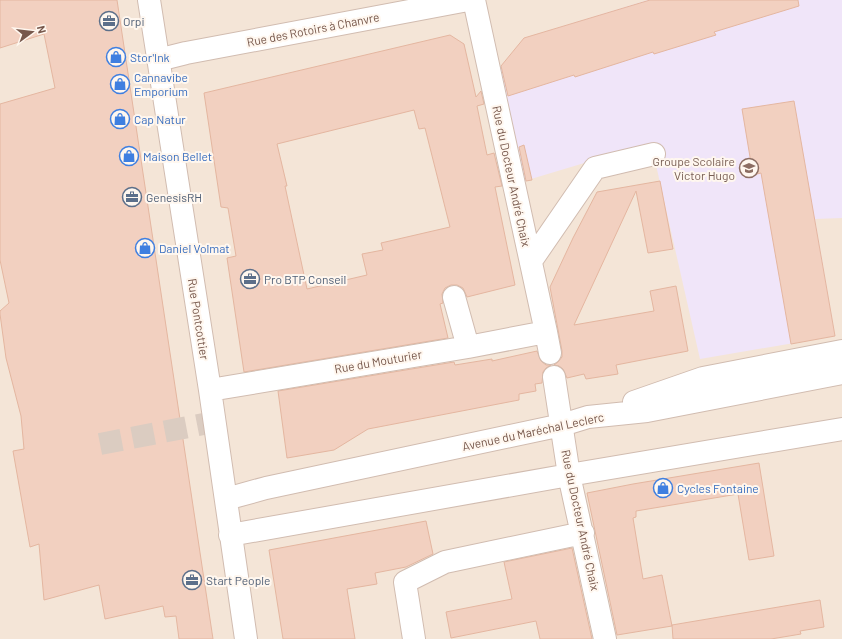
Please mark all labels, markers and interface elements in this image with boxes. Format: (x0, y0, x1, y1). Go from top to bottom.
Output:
street label: Rue des Rotoirs à Chanvre (245, 9, 381, 49)
office icon: Orpi (98, 10, 120, 32)
north arrow (12, 12, 52, 52)
place label: Orpi (123, 14, 145, 28)
text: N (35, 24, 49, 35)
shop icon: Stor'Ink (105, 46, 127, 68)
place label: Stor'Ink (130, 50, 170, 64)
place label: Cannavibe Emporium (134, 70, 188, 98)
shop icon: Cannavibe Emporium (109, 73, 131, 95)
street label: Rue du Docteur André Chaix (490, 104, 534, 248)
shop icon: Cap Natur (109, 108, 131, 130)
place label: Cap Natur (134, 112, 186, 126)
shop icon: Maison Bellet (118, 145, 140, 167)
place label: Maison Bellet (143, 149, 212, 163)
place label: Groupe Scolaire Victor Hugo (653, 154, 735, 182)
school or university icon: Groupe Scolaire Victor Hugo (738, 157, 760, 179)
office icon: GenesisRH (121, 186, 143, 208)
place label: GenesisRH (146, 190, 202, 204)
shop icon: Daniel Volmat (134, 237, 156, 259)
place label: Daniel Volmat (159, 241, 230, 255)
office icon: Pro BTP Conseil (239, 268, 261, 290)
place label: Pro BTP Conseil (264, 272, 346, 286)
street label: Rue Pontcottier (186, 277, 212, 361)
street label: Rue du Mouturier (333, 346, 423, 376)
street label: Avenue du Maréchal Leclerc (461, 409, 605, 453)
street label: Rue du Docteur André Chaix (559, 448, 603, 592)
shop icon: Cycles Fontaine (652, 477, 674, 499)
place label: Cycles Fontaine (677, 481, 759, 495)
office icon: Start People (181, 569, 203, 591)
place label: Start People (206, 573, 270, 587)

